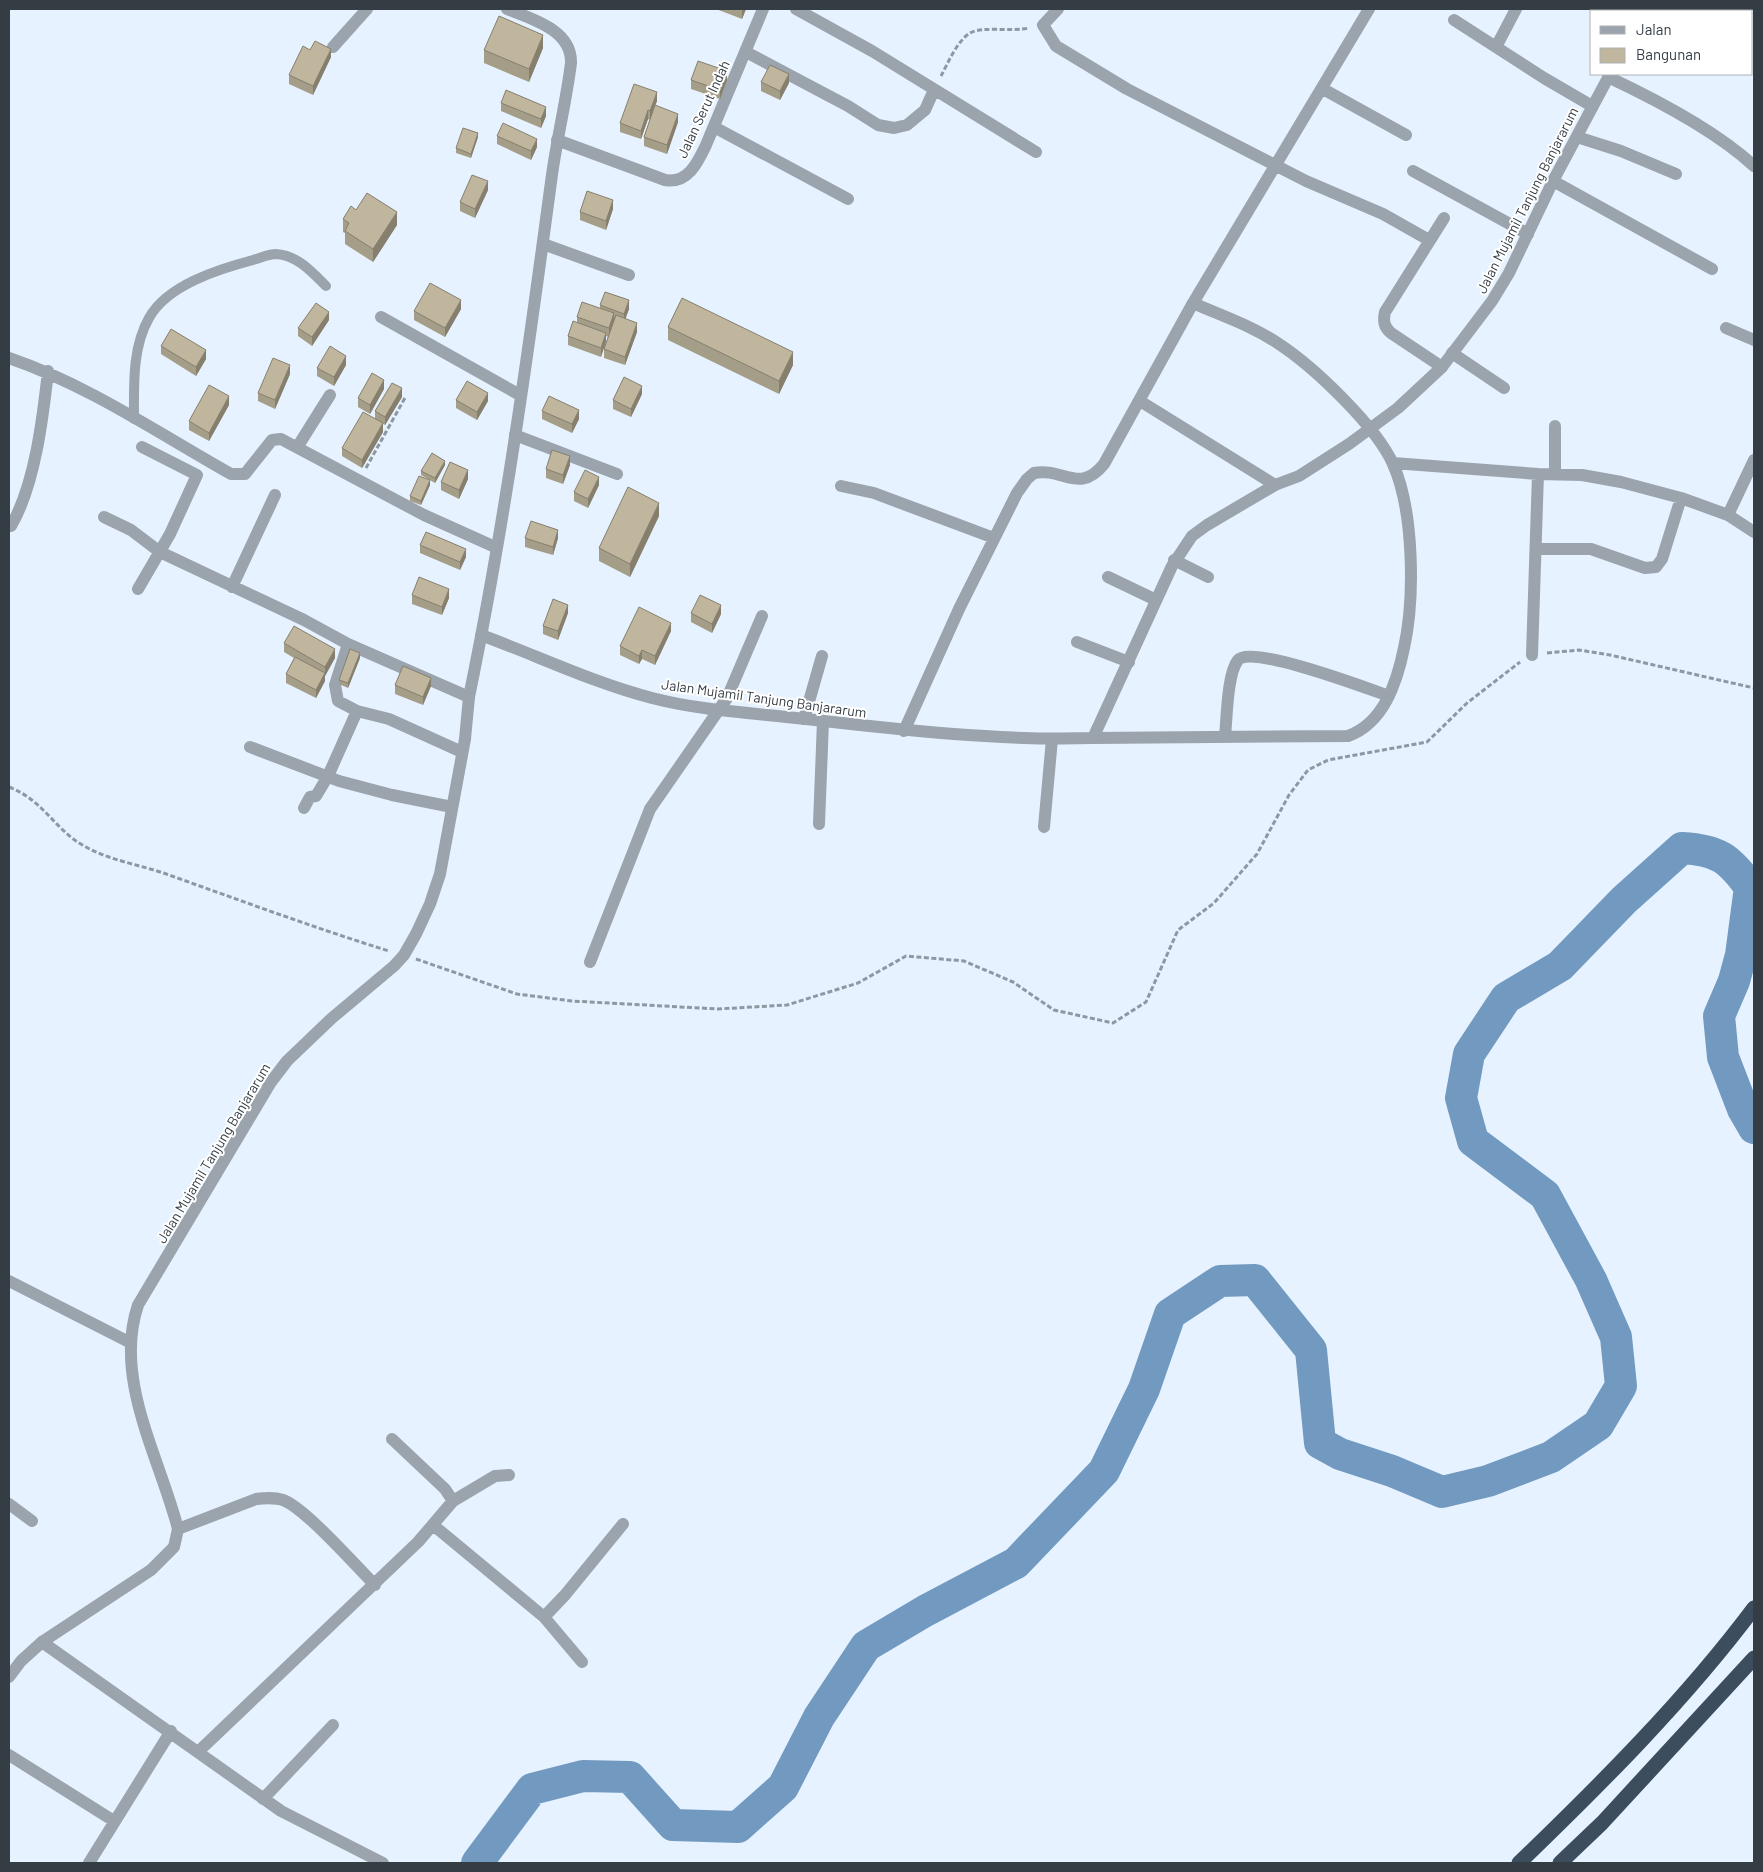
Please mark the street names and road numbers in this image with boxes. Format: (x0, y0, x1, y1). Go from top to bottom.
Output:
street label: Jalan Serut Indah (673, 58, 733, 160)
street label: Jalan Mujamil Tanjung Banjararum (1472, 104, 1582, 296)
street label: Jalan Mujamil Tanjung Banjararum (660, 675, 868, 721)
street label: Jalan Mujamil Tanjung Banjararum (152, 1060, 274, 1246)

